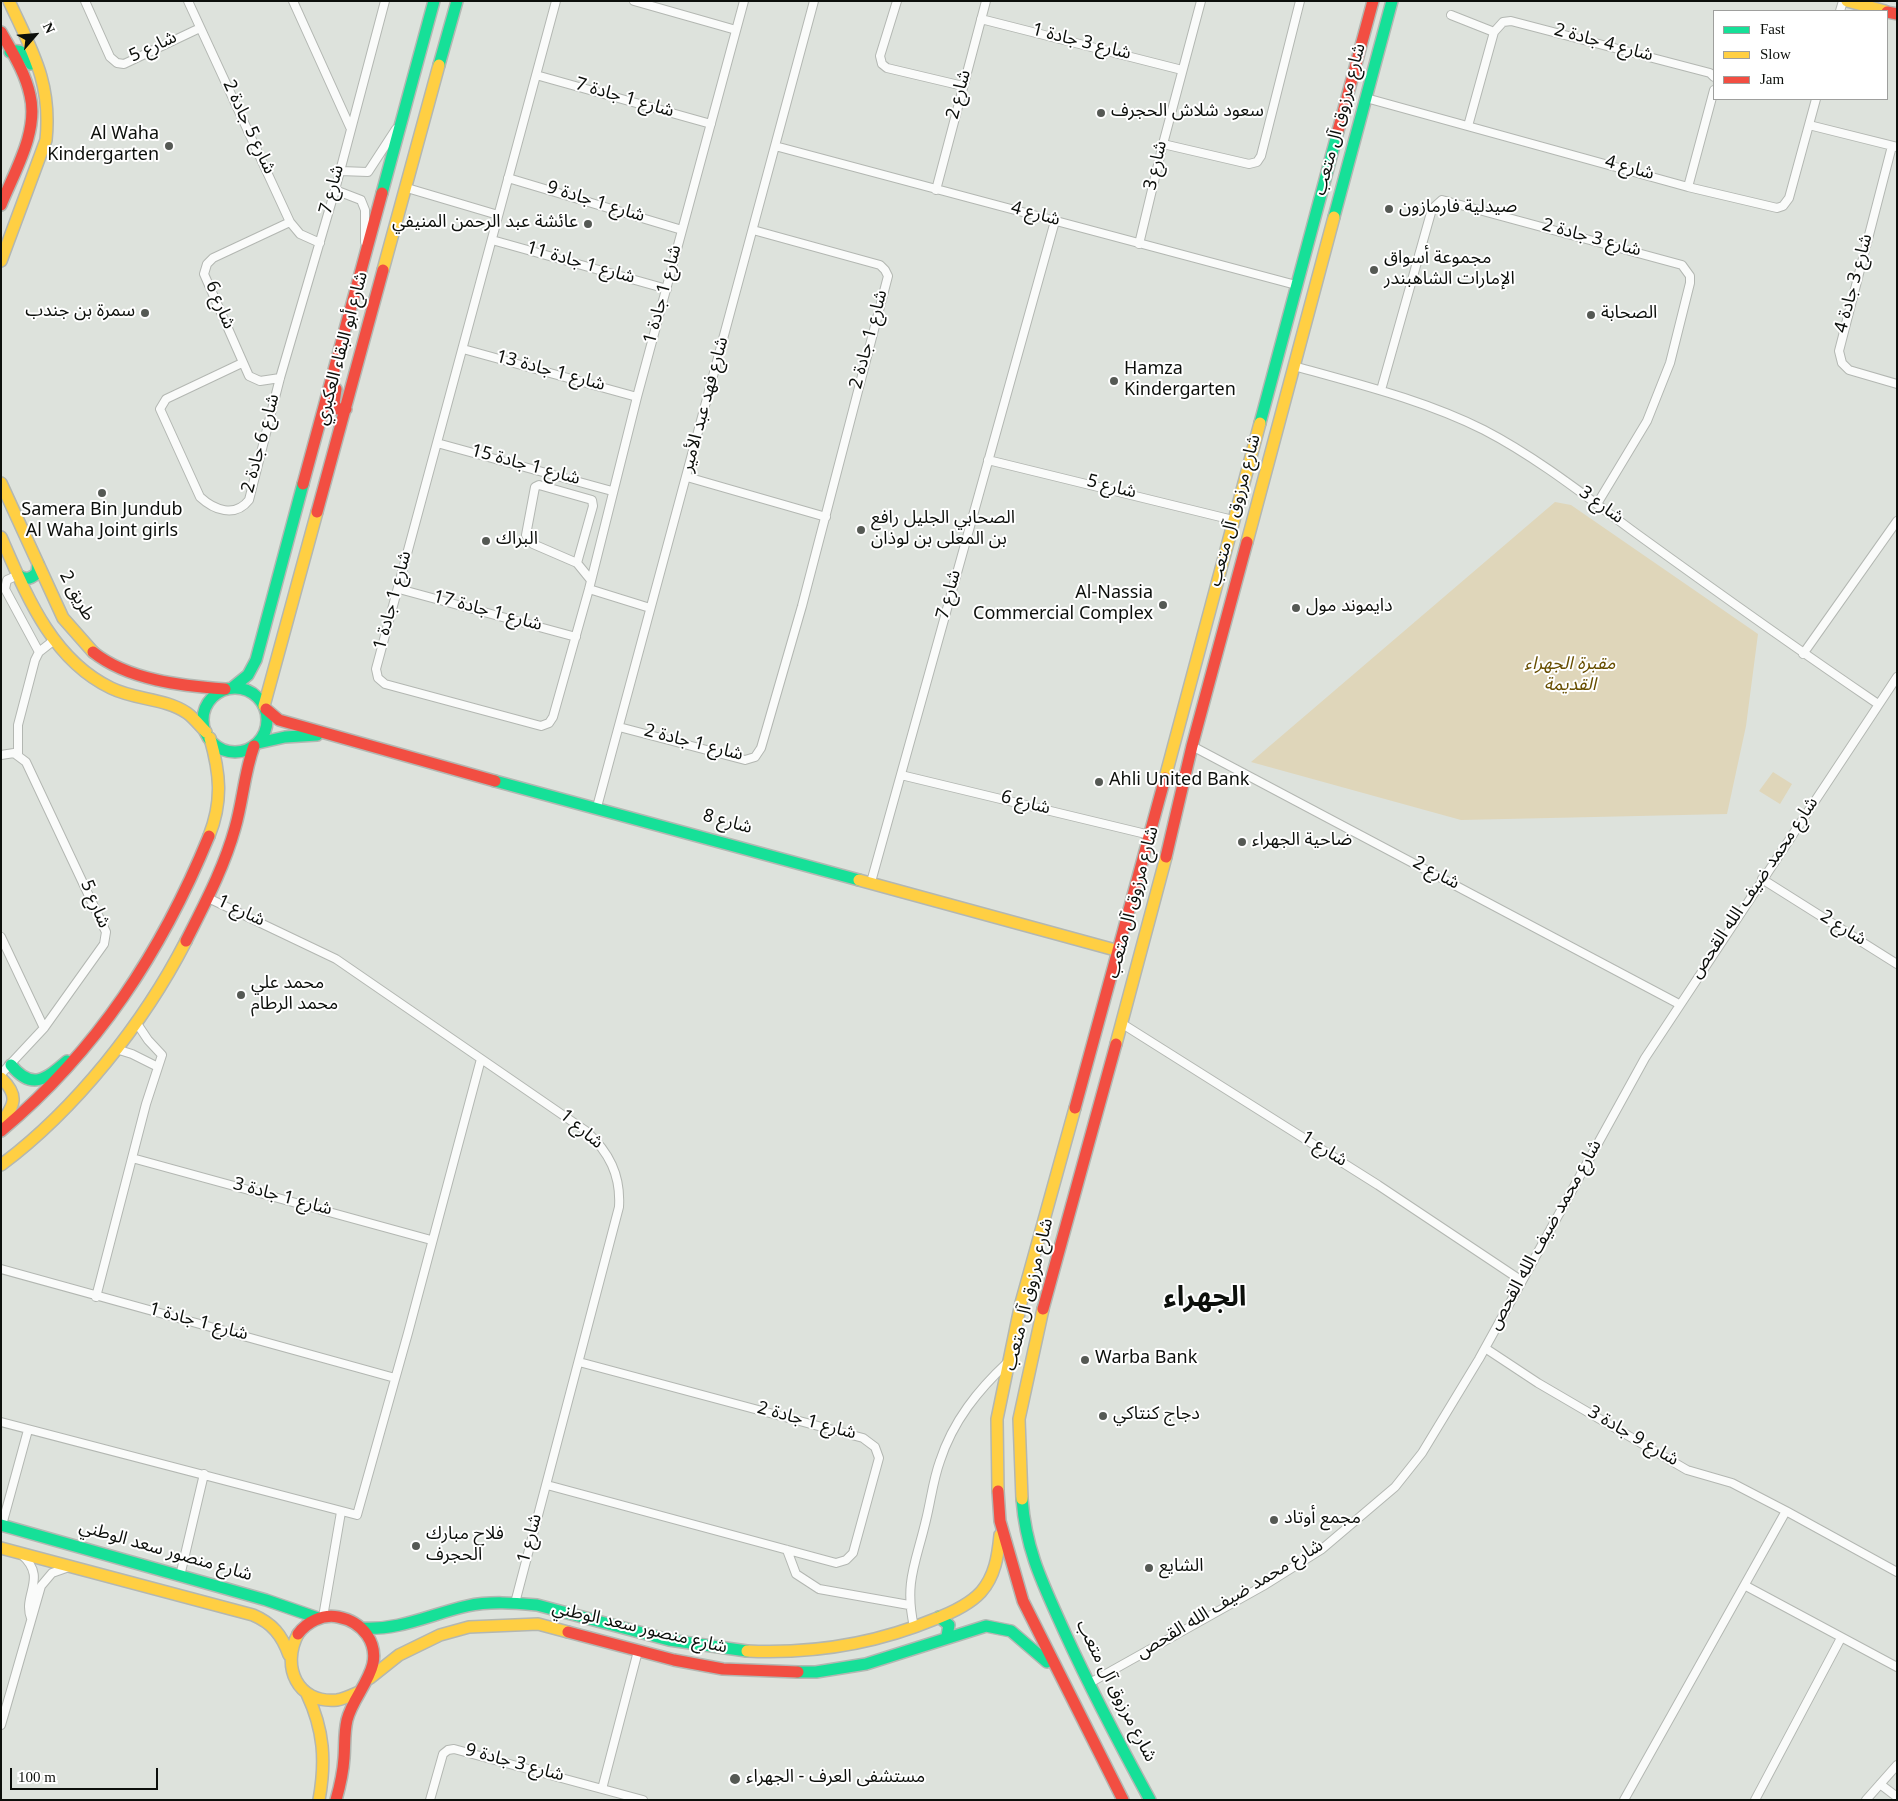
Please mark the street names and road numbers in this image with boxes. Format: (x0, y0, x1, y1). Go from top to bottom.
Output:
street label: شارع 3 جادة 1 (1029, 21, 1133, 67)
street label: شارع 4 جادة 2 (1551, 21, 1655, 69)
street label: شارع 5 (127, 29, 181, 69)
street label: شارع مرزوق آل متعب (1311, 42, 1373, 198)
street label: شارع 2 (944, 68, 978, 122)
street label: شارع 1 جادة 7 (572, 76, 676, 124)
street label: شارع 5 جادة 2 (216, 77, 278, 179)
street label: شارع 3 (1142, 139, 1174, 193)
street label: شارع 4 (1602, 153, 1656, 187)
street label: شارع 7 (317, 163, 351, 217)
street label: شارع 1 جادة 9 (543, 179, 647, 229)
street label: شارع 4 (1008, 199, 1062, 233)
street label: شارع 3 جادة 2 (1539, 216, 1643, 264)
street label: شارع 3 جادة 4 (1832, 232, 1880, 336)
street label: شارع 1 جادة 11 (523, 239, 637, 291)
street label: شارع 1 جادة 1 (641, 243, 689, 347)
street label: شارع أبو البقاء العكبري (313, 270, 375, 428)
street label: شارع 6 (198, 279, 238, 333)
street label: شارع 1 جادة 2 (847, 288, 895, 392)
street label: شارع فهد عبد الأمير (679, 335, 735, 475)
street label: شارع 1 جادة 13 (493, 348, 607, 398)
street label: شارع 6 جادة 2 (239, 392, 287, 496)
street label: شارع مرزوق آل متعب (1206, 433, 1268, 589)
street label: شارع 1 جادة 15 (468, 442, 582, 492)
street label: شارع 5 (1084, 472, 1138, 506)
street label: شارع 3 (1573, 484, 1627, 530)
street label: شارع 1 جادة 1 (371, 549, 419, 653)
street label: طريق 2 (53, 568, 97, 626)
street label: شارع 7 (934, 568, 968, 622)
street label: شارع 1 جادة 17 (430, 588, 544, 638)
street label: شارع 1 جادة 2 (641, 722, 745, 768)
street label: شارع 6 (998, 788, 1052, 822)
street label: شارع محمد ضيف الله القحص (1687, 794, 1825, 984)
street label: شارع 8 (700, 807, 754, 841)
street label: شارع مرزوق آل متعب (1104, 825, 1166, 981)
street label: شارع 2 (1408, 854, 1462, 896)
street label: شارع 5 (73, 878, 113, 932)
street label: شارع 1 (213, 893, 267, 933)
street label: شارع 2 (1815, 908, 1869, 952)
street label: شارع 1 (554, 1107, 606, 1155)
street label: شارع 1 (1296, 1129, 1350, 1173)
street label: شارع محمد ضيف الله القحص (1486, 1137, 1608, 1335)
street label: شارع 1 جادة 3 (230, 1175, 334, 1223)
street label: شارع مرزوق آل متعب (1002, 1217, 1060, 1373)
street label: شارع 1 جادة 1 (146, 1300, 250, 1348)
street label: شارع 1 جادة 2 (754, 1399, 858, 1447)
street label: شارع 9 جادة 3 (1583, 1403, 1681, 1473)
street label: شارع 1 (515, 1512, 549, 1566)
street label: شارع منصور سعد الوطني (76, 1518, 254, 1588)
street label: شارع محمد ضيف الله القحص (1134, 1537, 1328, 1665)
street label: شارع منصور سعد الوطني (549, 1599, 729, 1661)
street label: شارع مرزوق آل متعب (1069, 1617, 1159, 1767)
street label: شارع 3 جادة 9 (462, 1741, 566, 1789)

